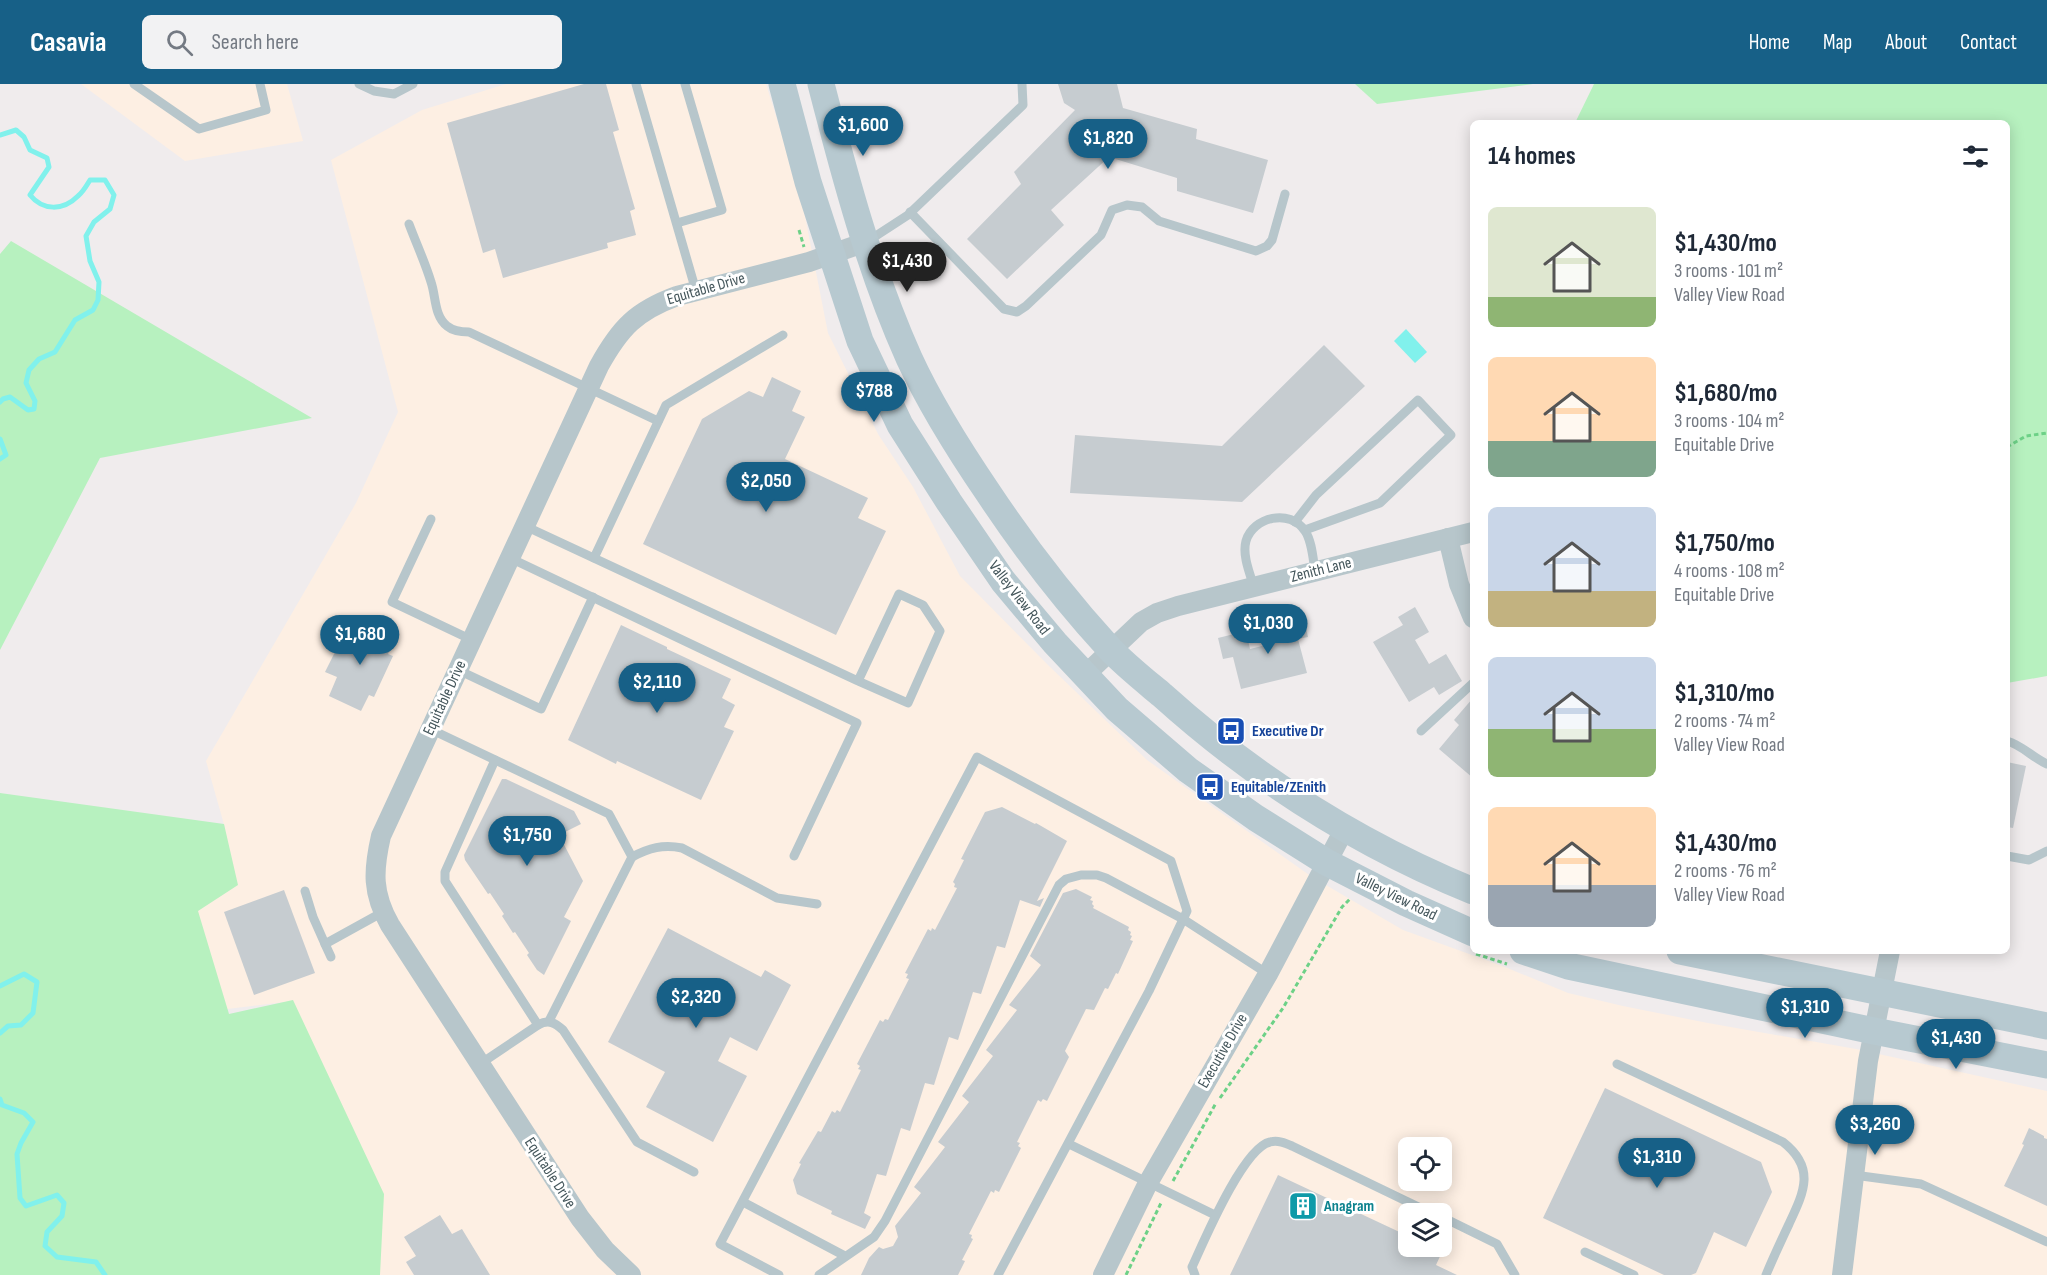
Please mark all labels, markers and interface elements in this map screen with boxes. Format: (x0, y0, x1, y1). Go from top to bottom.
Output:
search box (142, 15, 562, 69)
text: Casavia (30, 26, 106, 59)
icon: search (163, 26, 196, 59)
text: Search here (211, 29, 299, 56)
text: Home (1749, 30, 1790, 55)
text: Map (1823, 30, 1852, 55)
text: About (1885, 30, 1927, 55)
text: Contact (1960, 30, 2017, 55)
pin: $1,600 (814, 106, 912, 157)
text: $1,600 (837, 113, 889, 137)
pin: $1,820 (1059, 119, 1157, 170)
text: $1,820 (1082, 126, 1134, 150)
icon: filters (1959, 140, 1992, 173)
text: 14 homes (1488, 141, 1576, 172)
text: $1,430/mo (1674, 228, 1777, 259)
icon: home (1536, 231, 1608, 303)
pin: $1,430 (858, 242, 956, 293)
text: $1,430 (881, 249, 933, 273)
text: 3 rooms · 101 m² (1674, 259, 1783, 283)
street label: Equitable Drive (665, 269, 747, 309)
text: Valley View Road (1674, 283, 1785, 307)
pin: $788 (838, 372, 910, 423)
text: $1,680/mo (1674, 378, 1777, 409)
text: $788 (855, 379, 893, 403)
icon: home (1536, 381, 1608, 453)
text: 3 rooms · 104 m² (1674, 409, 1784, 433)
text: Equitable Drive (1674, 433, 1774, 457)
pin: $2,050 (717, 462, 815, 513)
text: $2,050 (740, 469, 792, 493)
text: $1,750/mo (1674, 528, 1775, 559)
icon: home (1536, 531, 1608, 603)
street label: Zenith Lane (1289, 553, 1353, 587)
street label: Valley View Road (984, 557, 1054, 639)
text: 4 rooms · 108 m² (1674, 559, 1785, 583)
text: Equitable Drive (1674, 583, 1774, 607)
pin: $1,030 (1219, 604, 1317, 655)
text: $1,030 (1243, 611, 1293, 635)
pin: $1,680 (311, 615, 409, 666)
text: $1,680 (334, 622, 386, 646)
street label: Equitable Drive (419, 658, 471, 738)
pin: $2,110 (608, 663, 706, 714)
text: $2,110 (633, 670, 681, 694)
text: $1,310/mo (1674, 678, 1775, 709)
icon: home (1536, 681, 1608, 753)
text: 2 rooms · 74 m² (1674, 709, 1775, 733)
bus stop icon: Executive Dr (1215, 715, 1247, 747)
place label: Executive Dr (1252, 722, 1324, 741)
text: Valley View Road (1674, 733, 1785, 757)
bus stop icon: Equitable/ZEnith (1194, 771, 1226, 803)
place label: Equitable/ZEnith (1231, 778, 1326, 797)
pin: $1,750 (478, 816, 576, 867)
text: $1,750 (502, 823, 552, 847)
text: $1,430/mo (1674, 828, 1777, 859)
icon: home (1536, 831, 1608, 903)
text: 2 rooms · 76 m² (1674, 859, 1777, 883)
street label: Valley View Road (1352, 869, 1440, 925)
text: Valley View Road (1674, 883, 1785, 907)
pin: $2,320 (647, 978, 745, 1029)
text: $2,320 (671, 985, 721, 1009)
pin: $1,310 (1756, 988, 1854, 1039)
text: $1,310 (1780, 995, 1830, 1019)
street label: Executive Drive (1194, 1010, 1252, 1092)
pin: $1,430 (1907, 1019, 2005, 1070)
text: $1,430 (1930, 1026, 1982, 1050)
pin: $3,260 (1826, 1105, 1924, 1156)
text: $3,260 (1849, 1112, 1901, 1136)
street label: Equitable Drive (520, 1134, 580, 1212)
map controls (1398, 1137, 1452, 1257)
button: locate (1398, 1137, 1452, 1191)
pin: $1,310 (1608, 1138, 1706, 1189)
text: $1,310 (1632, 1145, 1682, 1169)
building icon: Anagram (1287, 1190, 1319, 1222)
place label: Anagram (1323, 1197, 1374, 1216)
button: layers (1398, 1203, 1452, 1257)

